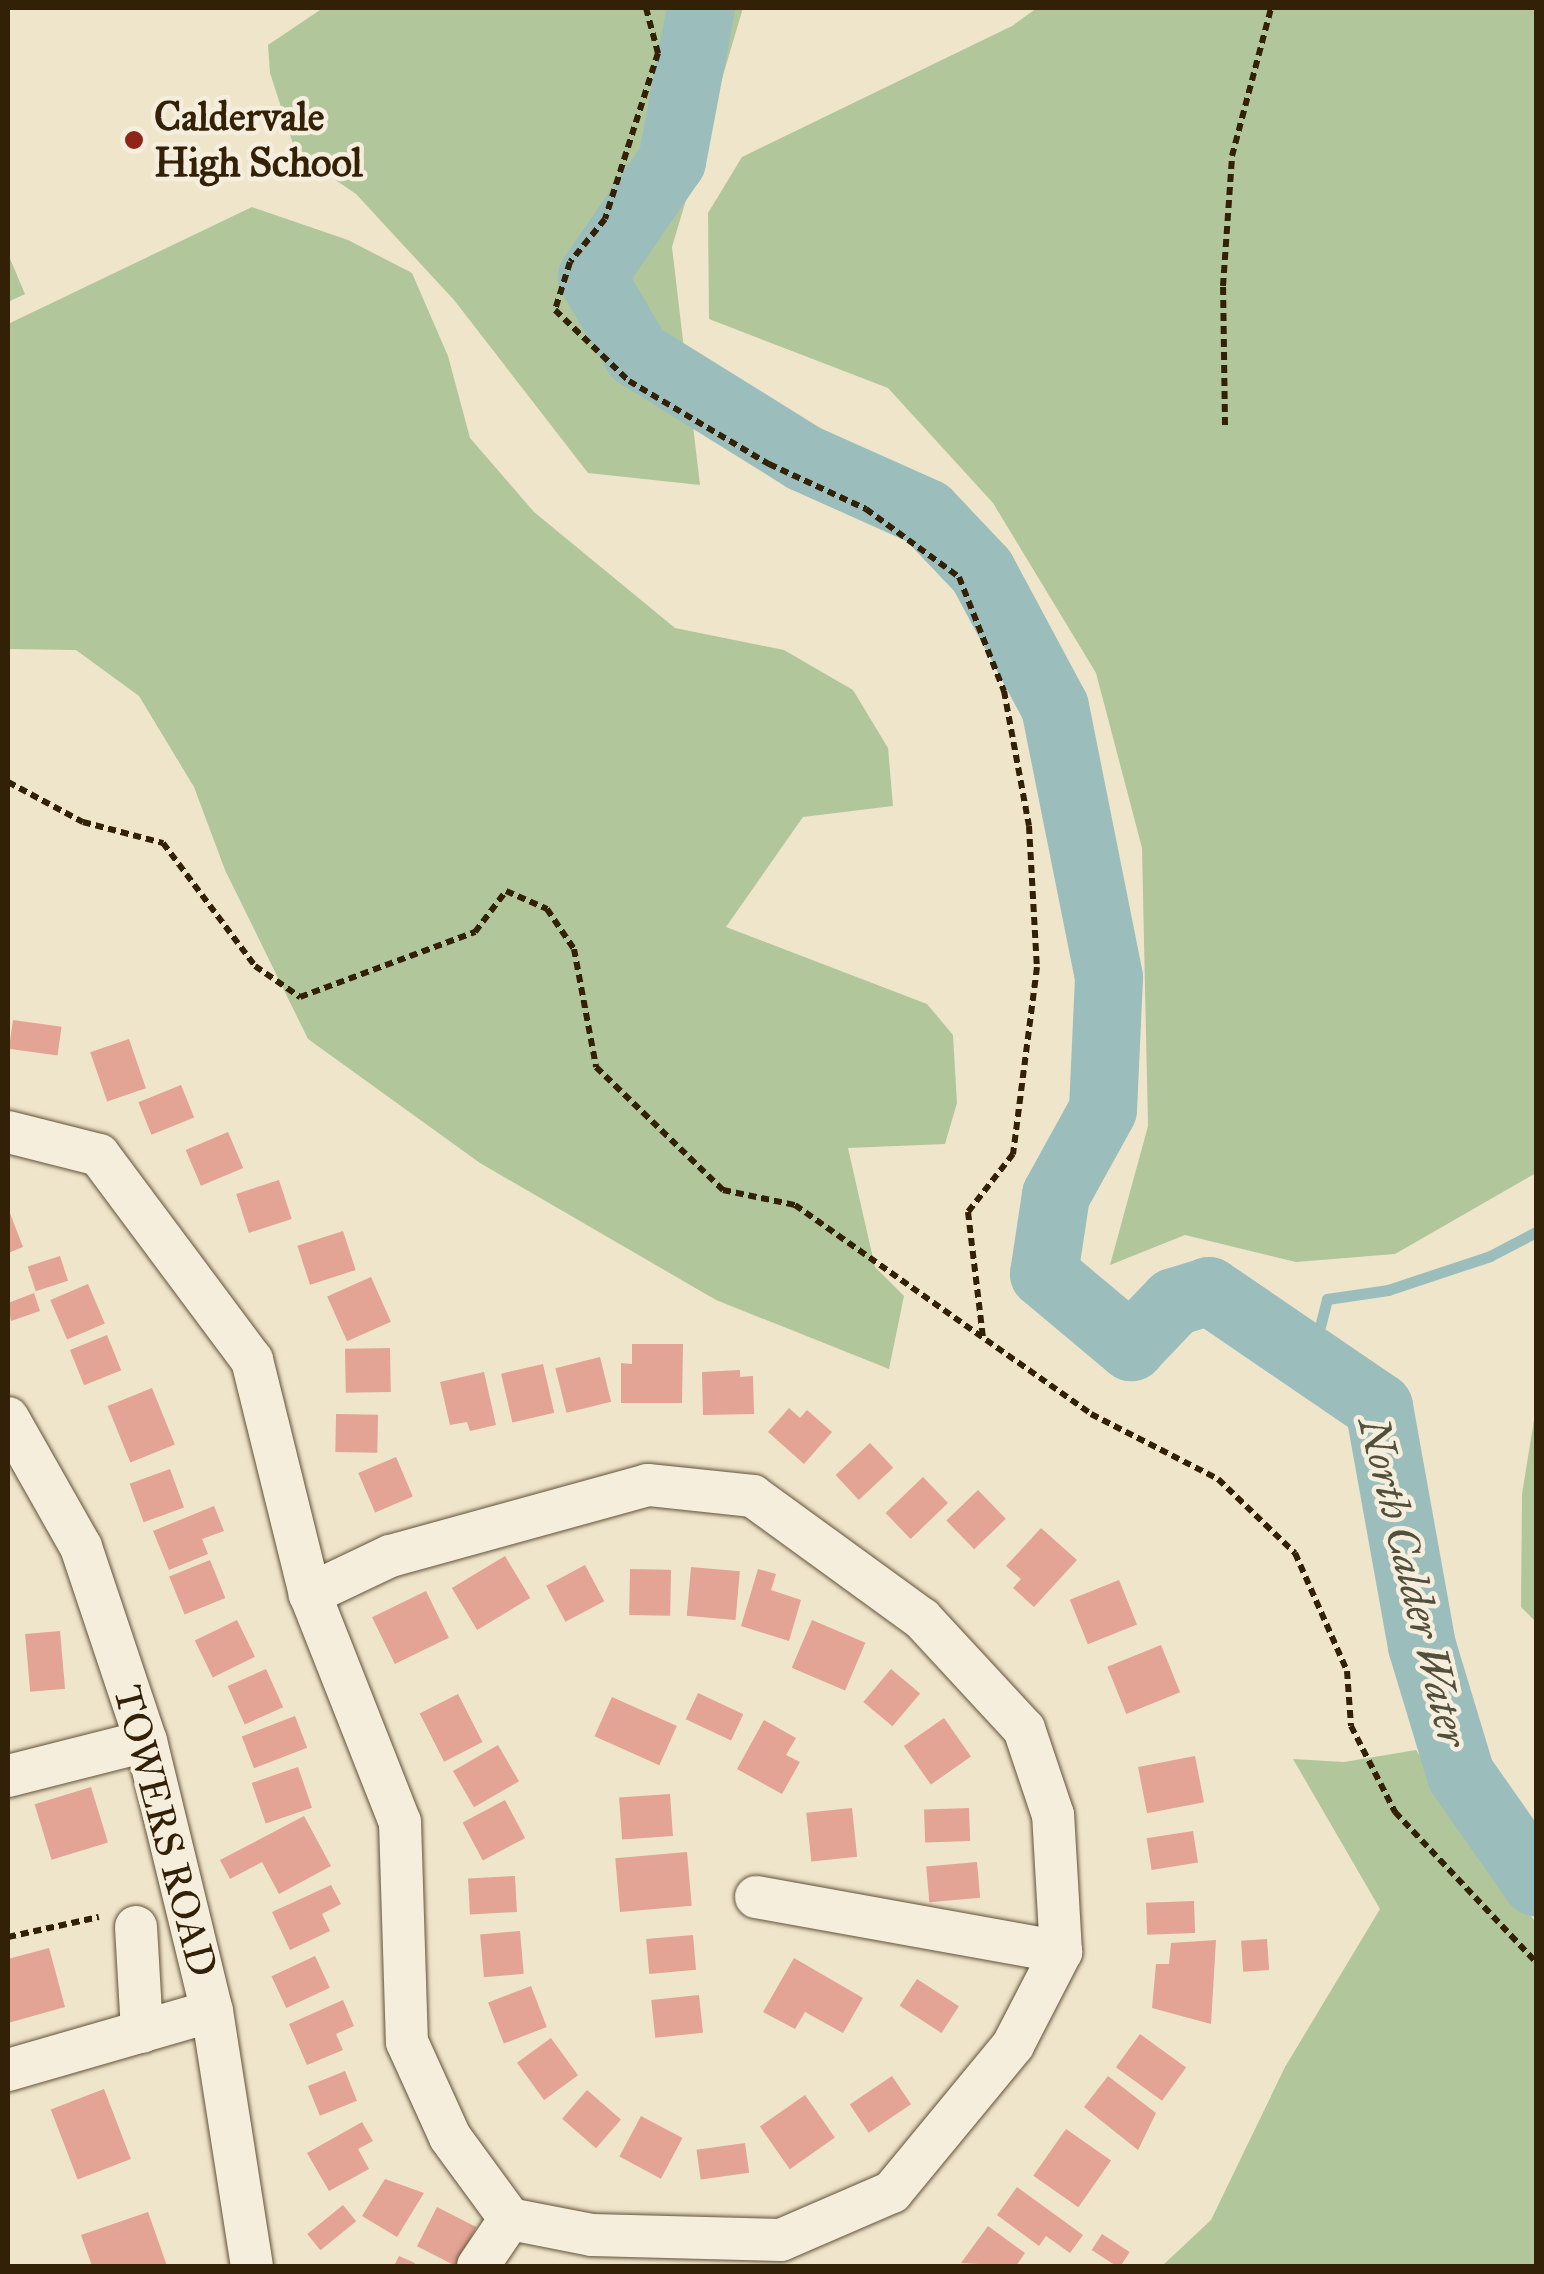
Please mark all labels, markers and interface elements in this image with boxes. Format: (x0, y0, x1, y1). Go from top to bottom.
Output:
place label: Caldervale High School (154, 93, 363, 187)
marker: Caldervale High School (123, 129, 145, 151)
water label: North Calder Water (1348, 1412, 1478, 1752)
street label: TOWERS ROAD (103, 1680, 227, 1982)

